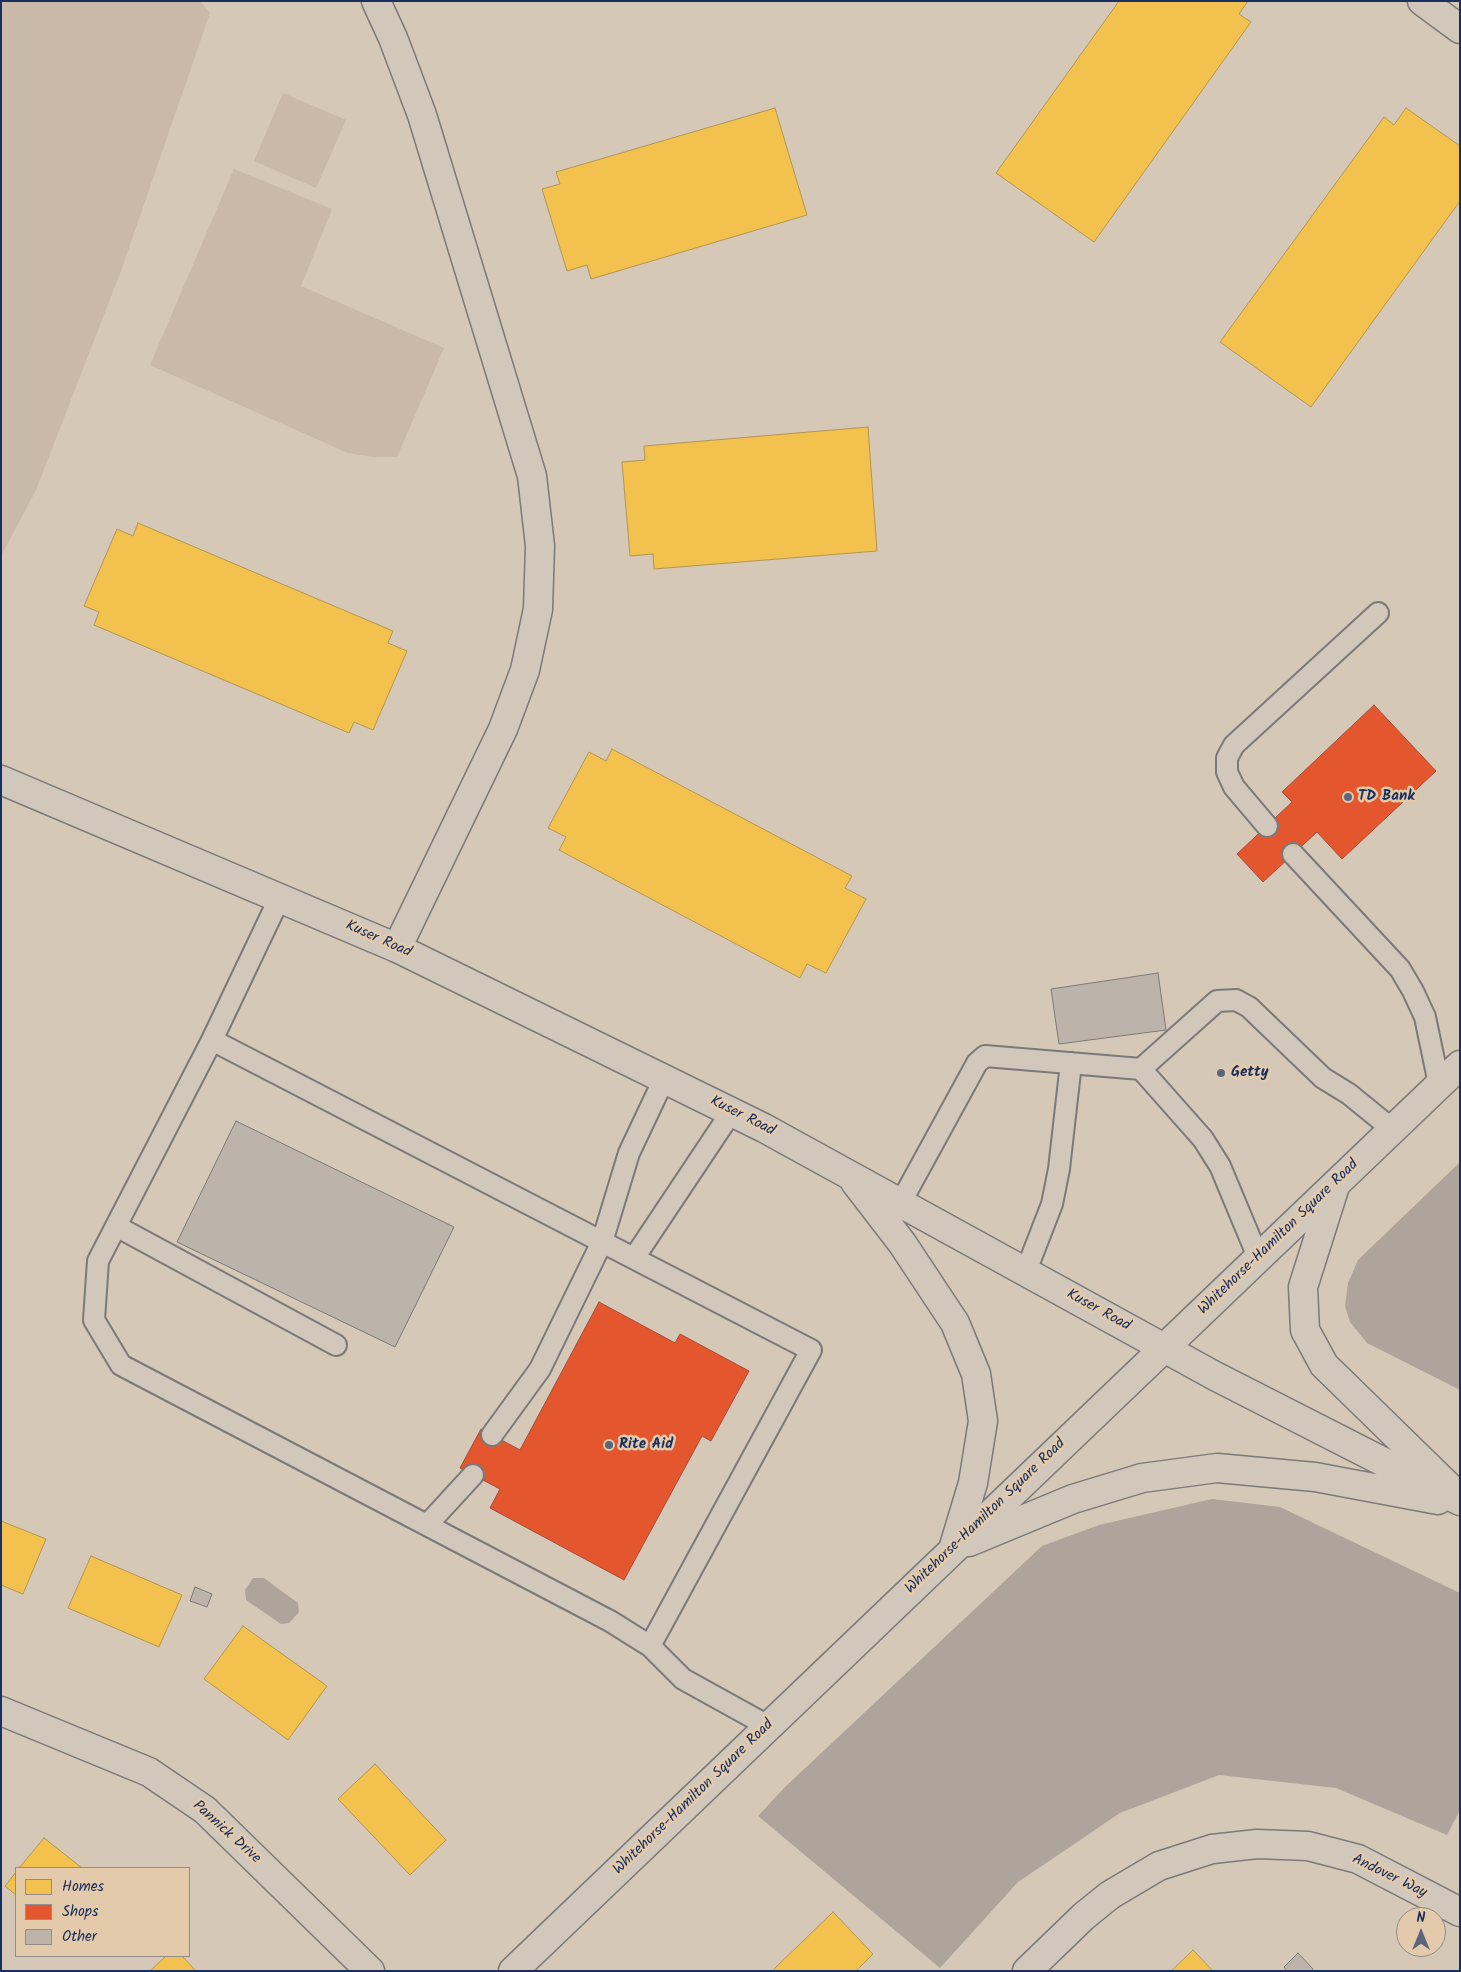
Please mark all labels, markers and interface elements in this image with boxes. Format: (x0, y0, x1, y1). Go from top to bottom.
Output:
place label: TD Bank (1358, 788, 1415, 806)
marker: TD Bank (1342, 791, 1354, 803)
street label: Kuser Road (342, 917, 414, 963)
place label: Getty (1231, 1064, 1269, 1082)
marker: Getty (1215, 1067, 1227, 1079)
street label: Kuser Road (707, 1093, 777, 1141)
street label: Whitehorse-Hamilton Square Road (1195, 1157, 1363, 1319)
street label: Kuser Road (1063, 1286, 1133, 1336)
place label: Rite Aid (619, 1436, 673, 1454)
street label: Whitehorse-Hamilton Square Road (902, 1436, 1070, 1598)
marker: Rite Aid (603, 1439, 615, 1451)
street label: Whitehorse-Hamilton Square Road (610, 1717, 778, 1879)
street label: Pannick Drive (188, 1798, 264, 1868)
street label: Andover Way (1349, 1851, 1429, 1903)
legend (15, 1867, 190, 1957)
text: Homes (62, 1875, 104, 1899)
text: Shops (62, 1900, 98, 1924)
north arrow (1396, 1907, 1446, 1957)
text: N (1417, 1907, 1425, 1929)
text: Other (62, 1925, 97, 1949)

